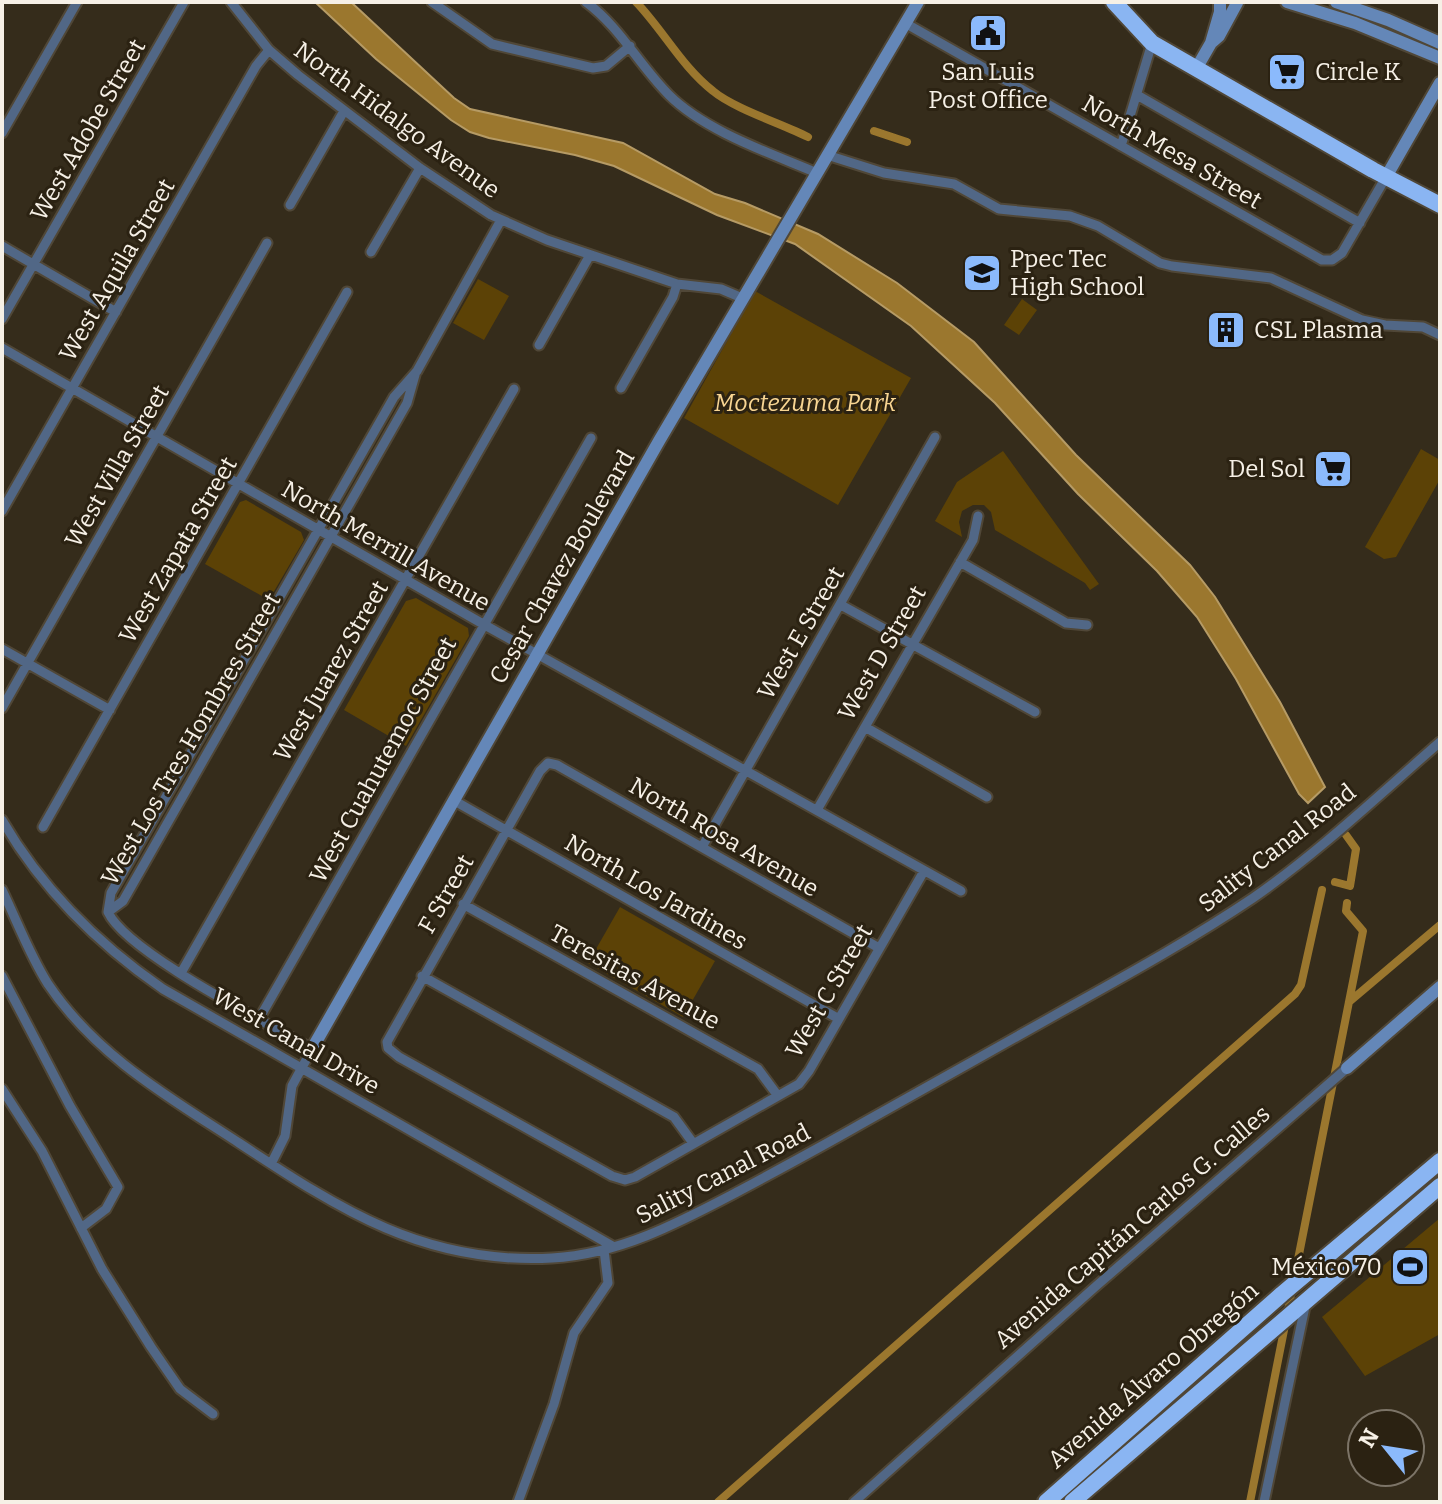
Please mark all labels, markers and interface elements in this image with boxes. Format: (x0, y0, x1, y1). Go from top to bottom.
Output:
public building icon: San Luis Post Office (967, 12, 1009, 54)
street label: West Adobe Street (25, 34, 152, 226)
street label: North Hidalgo Avenue (289, 36, 505, 204)
supermarket icon: Circle K (1266, 51, 1308, 93)
place label: San Luis Post Office (928, 58, 1048, 114)
place label: Circle K (1315, 58, 1401, 86)
street label: North Mesa Street (1077, 89, 1267, 215)
street label: West Aquila Street (53, 174, 181, 366)
place label: Ppec Tec High School (1010, 245, 1145, 301)
school or university icon: Ppec Tec High School (961, 252, 1003, 294)
building icon: CSL Plasma (1205, 309, 1247, 351)
place label: CSL Plasma (1254, 316, 1383, 344)
street label: West Villa Street (59, 380, 175, 552)
park label: Moctezuma Park (714, 389, 897, 417)
street label: Cesar Chavez Boulevard (484, 445, 640, 689)
supermarket icon: Del Sol (1312, 448, 1354, 490)
street label: West Zapata Street (113, 452, 243, 648)
place label: Del Sol (1228, 455, 1305, 483)
street label: North Merrill Avenue (277, 475, 495, 617)
street label: West E Street (752, 561, 850, 704)
street label: West Juarez Street (268, 575, 394, 766)
street label: West D Street (832, 580, 932, 725)
street label: West Los Tres Hombres Street (96, 587, 287, 890)
street label: West Cuahutemoc Street (304, 632, 462, 888)
street label: North Rosa Avenue (624, 771, 824, 903)
street label: Sality Canal Road (1193, 778, 1361, 918)
street label: North Los Jardines (560, 828, 752, 956)
street label: F Street (412, 849, 480, 938)
street label: Teresitas Avenue (545, 919, 725, 1035)
street label: West C Street (780, 919, 879, 1063)
street label: West Canal Drive (208, 982, 384, 1100)
street label: Avenida Capitán Carlos G. Calles (989, 1100, 1275, 1354)
street label: Sality Canal Road (631, 1118, 815, 1230)
sports icon: México 70 (1389, 1246, 1431, 1288)
place label: México 70 (1271, 1253, 1382, 1281)
street label: Avenida Álvaro Obregón (1042, 1275, 1264, 1474)
north arrow (1346, 1408, 1426, 1488)
text: N (1353, 1424, 1385, 1452)

